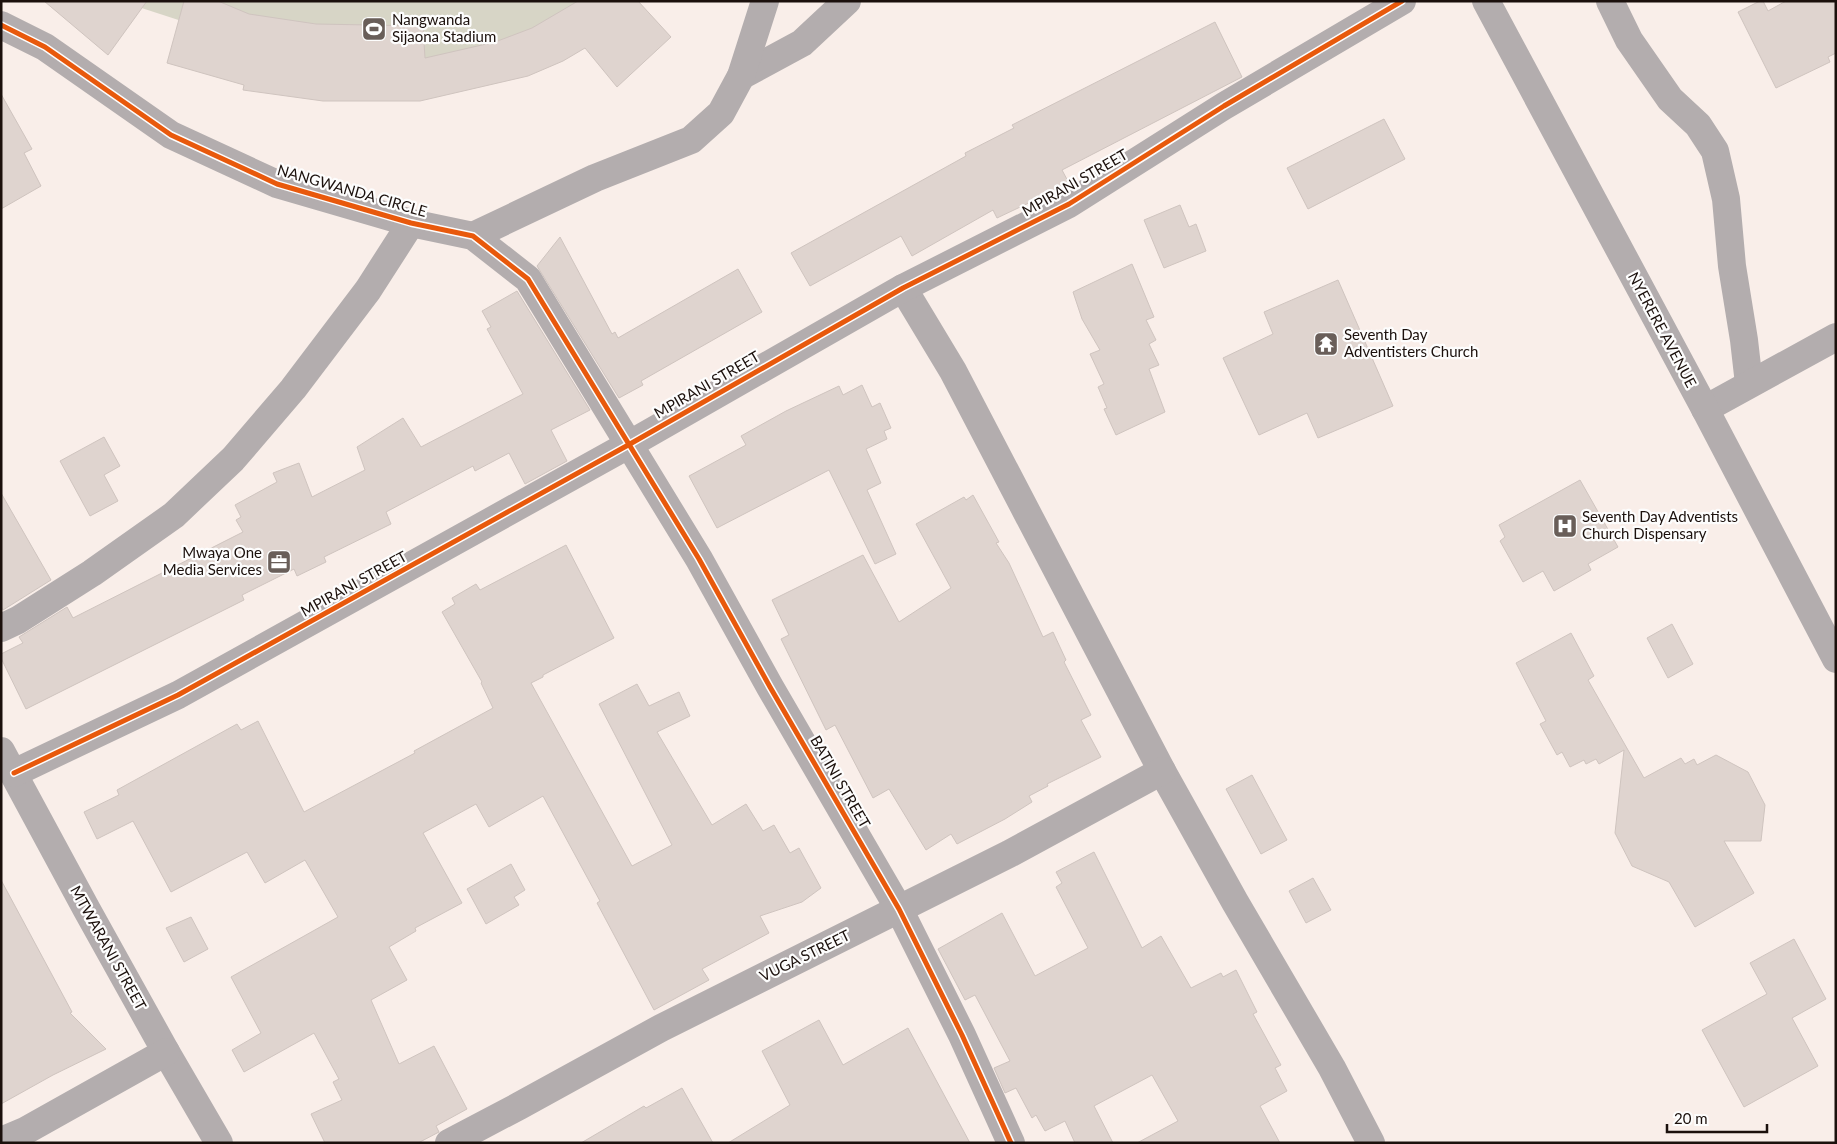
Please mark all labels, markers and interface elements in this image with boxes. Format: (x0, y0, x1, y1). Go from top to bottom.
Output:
place label: Nangwanda Sijaona Stadium (392, 10, 496, 45)
sports icon: Nangwanda Sijaona Stadium (361, 16, 387, 42)
street label: MPIRANI STREET (1019, 145, 1131, 220)
street label: NANGWANDA CIRCLE (275, 160, 429, 220)
street label: NYERERE AVENUE (1625, 269, 1701, 390)
place label: Seventh Day Adventisters Church (1344, 325, 1478, 360)
temple icon: Seventh Day Adventisters Church (1313, 331, 1339, 357)
street label: MPIRANI STREET (651, 347, 763, 422)
place label: Seventh Day Adventists Church Dispensary (1582, 507, 1738, 542)
hospital icon: Seventh Day Adventists Church Dispensary (1552, 513, 1578, 539)
place label: Mwaya One Media Services (163, 543, 262, 578)
street label: MPIRANI STREET (297, 546, 410, 620)
office icon: Mwaya One Media Services (266, 549, 292, 575)
street label: BATINI STREET (807, 732, 875, 831)
street label: MTWARANI STREET (67, 882, 151, 1013)
street label: VUGA STREET (757, 925, 853, 985)
scale bar (1667, 1102, 1767, 1134)
text: 20 m (1674, 1109, 1708, 1127)

